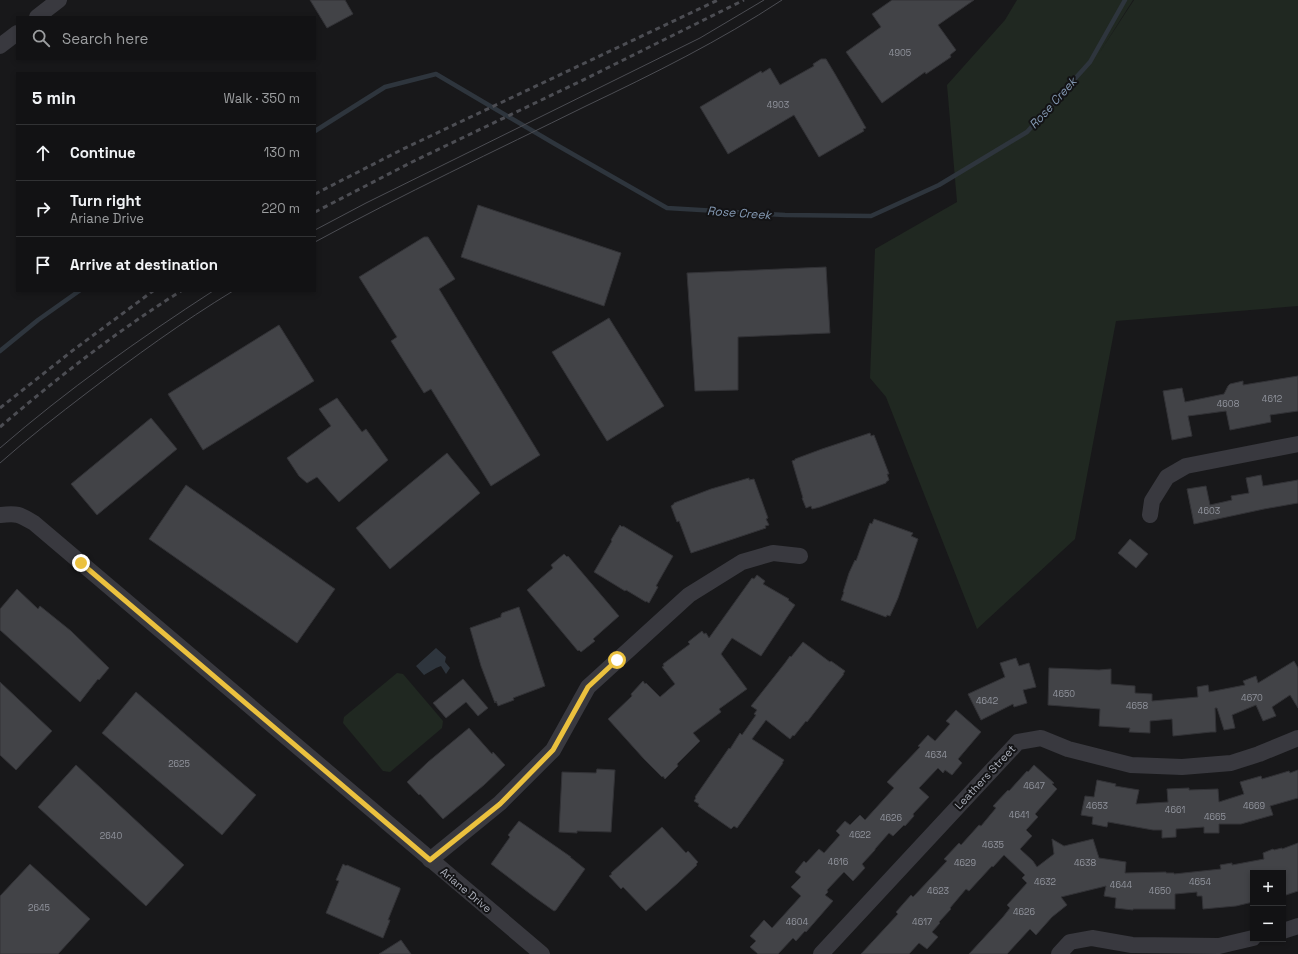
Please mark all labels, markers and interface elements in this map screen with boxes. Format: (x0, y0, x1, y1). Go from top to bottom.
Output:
search box (16, 16, 316, 60)
icon: search (30, 27, 52, 49)
text: Search here (62, 29, 148, 48)
house number: 4905 (889, 47, 911, 59)
water label: Rose Creek (1026, 73, 1081, 132)
text: 5 min (32, 87, 76, 109)
text: Walk · 350 m (223, 90, 300, 107)
house number: 4903 (767, 99, 789, 111)
icon: ahead (32, 142, 54, 164)
text: Continue (70, 143, 136, 162)
text: 130 m (264, 144, 300, 161)
text: Turn right (70, 191, 141, 210)
icon: right (32, 198, 54, 220)
text: 220 m (261, 200, 300, 217)
water label: Rose Creek (706, 203, 773, 223)
text: Ariane Drive (70, 210, 144, 227)
icon: arrive (32, 254, 54, 276)
text: Arrive at destination (70, 255, 218, 274)
house number: 4612 (1262, 393, 1282, 405)
house number: 4608 (1217, 398, 1240, 410)
house number: 4603 (1198, 505, 1220, 517)
route end (72, 554, 90, 572)
route start (608, 651, 626, 669)
house number: 4650 (1053, 688, 1075, 700)
house number: 4670 (1241, 692, 1263, 704)
house number: 4642 (976, 695, 998, 707)
house number: 4658 (1126, 700, 1148, 712)
street label: Leathers Street (952, 742, 1018, 812)
house number: 4634 (925, 749, 947, 761)
house number: 2625 (168, 758, 190, 770)
house number: 4647 (1023, 780, 1045, 792)
house number: 4653 (1086, 800, 1108, 812)
house number: 4669 (1243, 800, 1265, 812)
house number: 4661 (1165, 804, 1185, 816)
house number: 4641 (1009, 809, 1029, 821)
house number: 4665 (1204, 811, 1226, 823)
house number: 4626 (880, 812, 903, 824)
house number: 4622 (849, 829, 871, 841)
house number: 2640 (100, 830, 122, 842)
house number: 4635 (982, 839, 1004, 851)
house number: 4616 (828, 856, 849, 868)
house number: 4629 (954, 857, 976, 869)
house number: 4638 (1074, 857, 1096, 869)
street label: Ariane Drive (438, 865, 494, 915)
map controls (1250, 870, 1286, 942)
button: + (1250, 870, 1286, 906)
house number: 4632 (1034, 876, 1056, 888)
house number: 4654 (1189, 876, 1211, 888)
house number: 4644 (1110, 879, 1133, 891)
house number: 4623 (927, 885, 949, 897)
house number: 4650 (1149, 885, 1171, 897)
house number: 2645 (28, 902, 50, 914)
house number: 4626 (1013, 906, 1036, 918)
button: − (1250, 906, 1286, 942)
house number: 4604 (786, 916, 809, 928)
house number: 4617 (912, 916, 932, 928)

